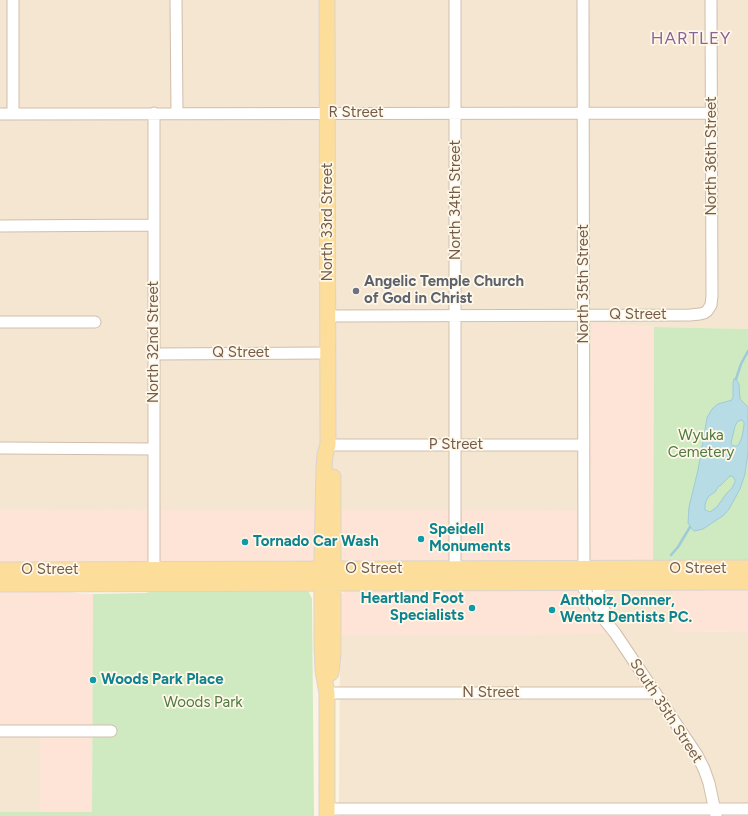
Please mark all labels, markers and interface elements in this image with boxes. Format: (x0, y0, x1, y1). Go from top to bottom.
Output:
district label: HARTLEY (651, 29, 731, 49)
street label: North 36th Street (703, 96, 721, 216)
street label: R Street (328, 104, 384, 122)
street label: North 34th Street (447, 140, 465, 260)
street label: North 33rd Street (319, 162, 337, 282)
street label: North 35th Street (575, 224, 593, 344)
place label: Angelic Temple Church of God in Christ (364, 273, 524, 308)
street label: North 32nd Street (145, 281, 163, 403)
marker: Angelic Temple Church of God in Christ (351, 286, 361, 296)
street label: Q Street (609, 306, 667, 324)
street label: Q Street (212, 344, 270, 362)
park label: Wyuka Cemetery (668, 427, 734, 462)
street label: P Street (429, 436, 483, 454)
place label: Speidell Monuments (429, 521, 511, 556)
place label: Tornado Car Wash (253, 533, 379, 551)
marker: Speidell Monuments (416, 534, 426, 544)
marker: Tornado Car Wash (240, 537, 250, 547)
street label: O Street (345, 560, 403, 578)
street label: O Street (669, 560, 727, 578)
street label: O Street (21, 561, 79, 579)
place label: Heartland Foot Specialists (360, 590, 464, 625)
place label: Antholz, Donner, Wentz Dentists PC. (560, 592, 692, 627)
marker: Heartland Foot Specialists (467, 603, 477, 613)
marker: Antholz, Donner, Wentz Dentists PC. (547, 605, 557, 615)
street label: South 35th Street (626, 656, 706, 766)
place label: Woods Park Place (101, 671, 223, 689)
marker: Woods Park Place (88, 675, 98, 685)
street label: N Street (462, 684, 520, 702)
park label: Woods Park (163, 694, 243, 712)

